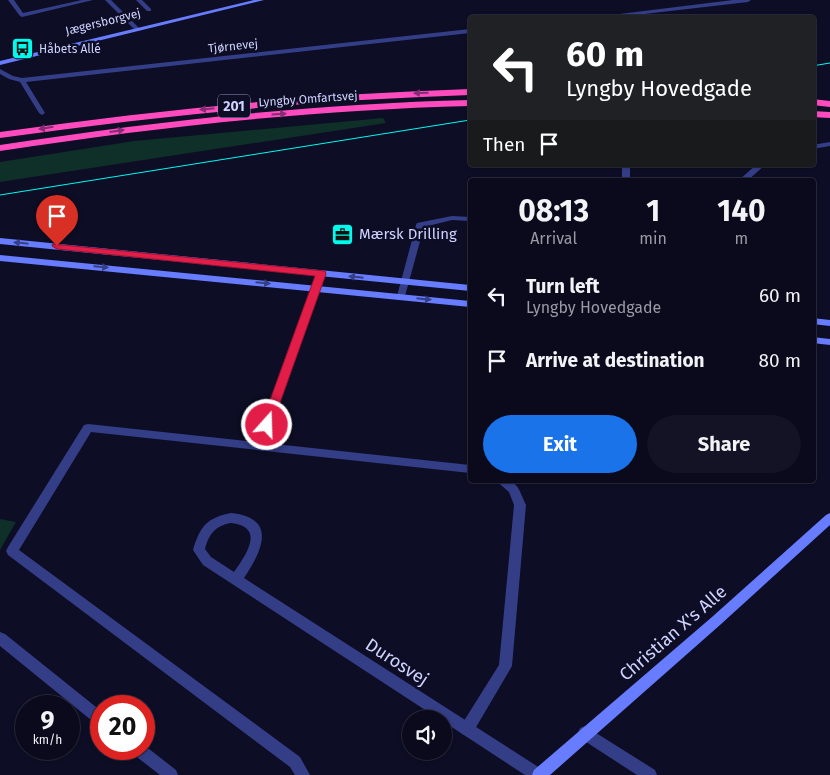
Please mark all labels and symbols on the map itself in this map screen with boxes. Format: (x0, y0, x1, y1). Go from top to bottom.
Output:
street label: Jægersborgvej (64, 6, 142, 38)
street label: Tjørnevej (207, 36, 259, 56)
bus stop icon: Håbets Allé (11, 37, 35, 61)
place label: Håbets Allé (39, 42, 101, 56)
street label: Lyngby Omfartsvej (258, 89, 358, 109)
one-way arrow (413, 89, 429, 97)
road number: 201 (218, 94, 250, 118)
one-way arrow (199, 105, 215, 113)
one-way arrow (271, 110, 287, 118)
one-way arrow (37, 124, 53, 132)
one-way arrow (110, 127, 126, 135)
pin (36, 195, 78, 246)
office icon: Mærsk Drilling (331, 222, 355, 246)
place label: Mærsk Drilling (359, 225, 457, 243)
one-way arrow (12, 239, 28, 247)
one-way arrow (93, 263, 109, 271)
one-way arrow (348, 273, 364, 281)
one-way arrow (255, 279, 271, 287)
one-way arrow (417, 295, 433, 303)
position arrow (240, 398, 292, 450)
street label: Christian X's Alle (615, 580, 731, 686)
street label: Durosvej (361, 634, 433, 690)
speed limit sign: 20 (90, 695, 155, 760)

